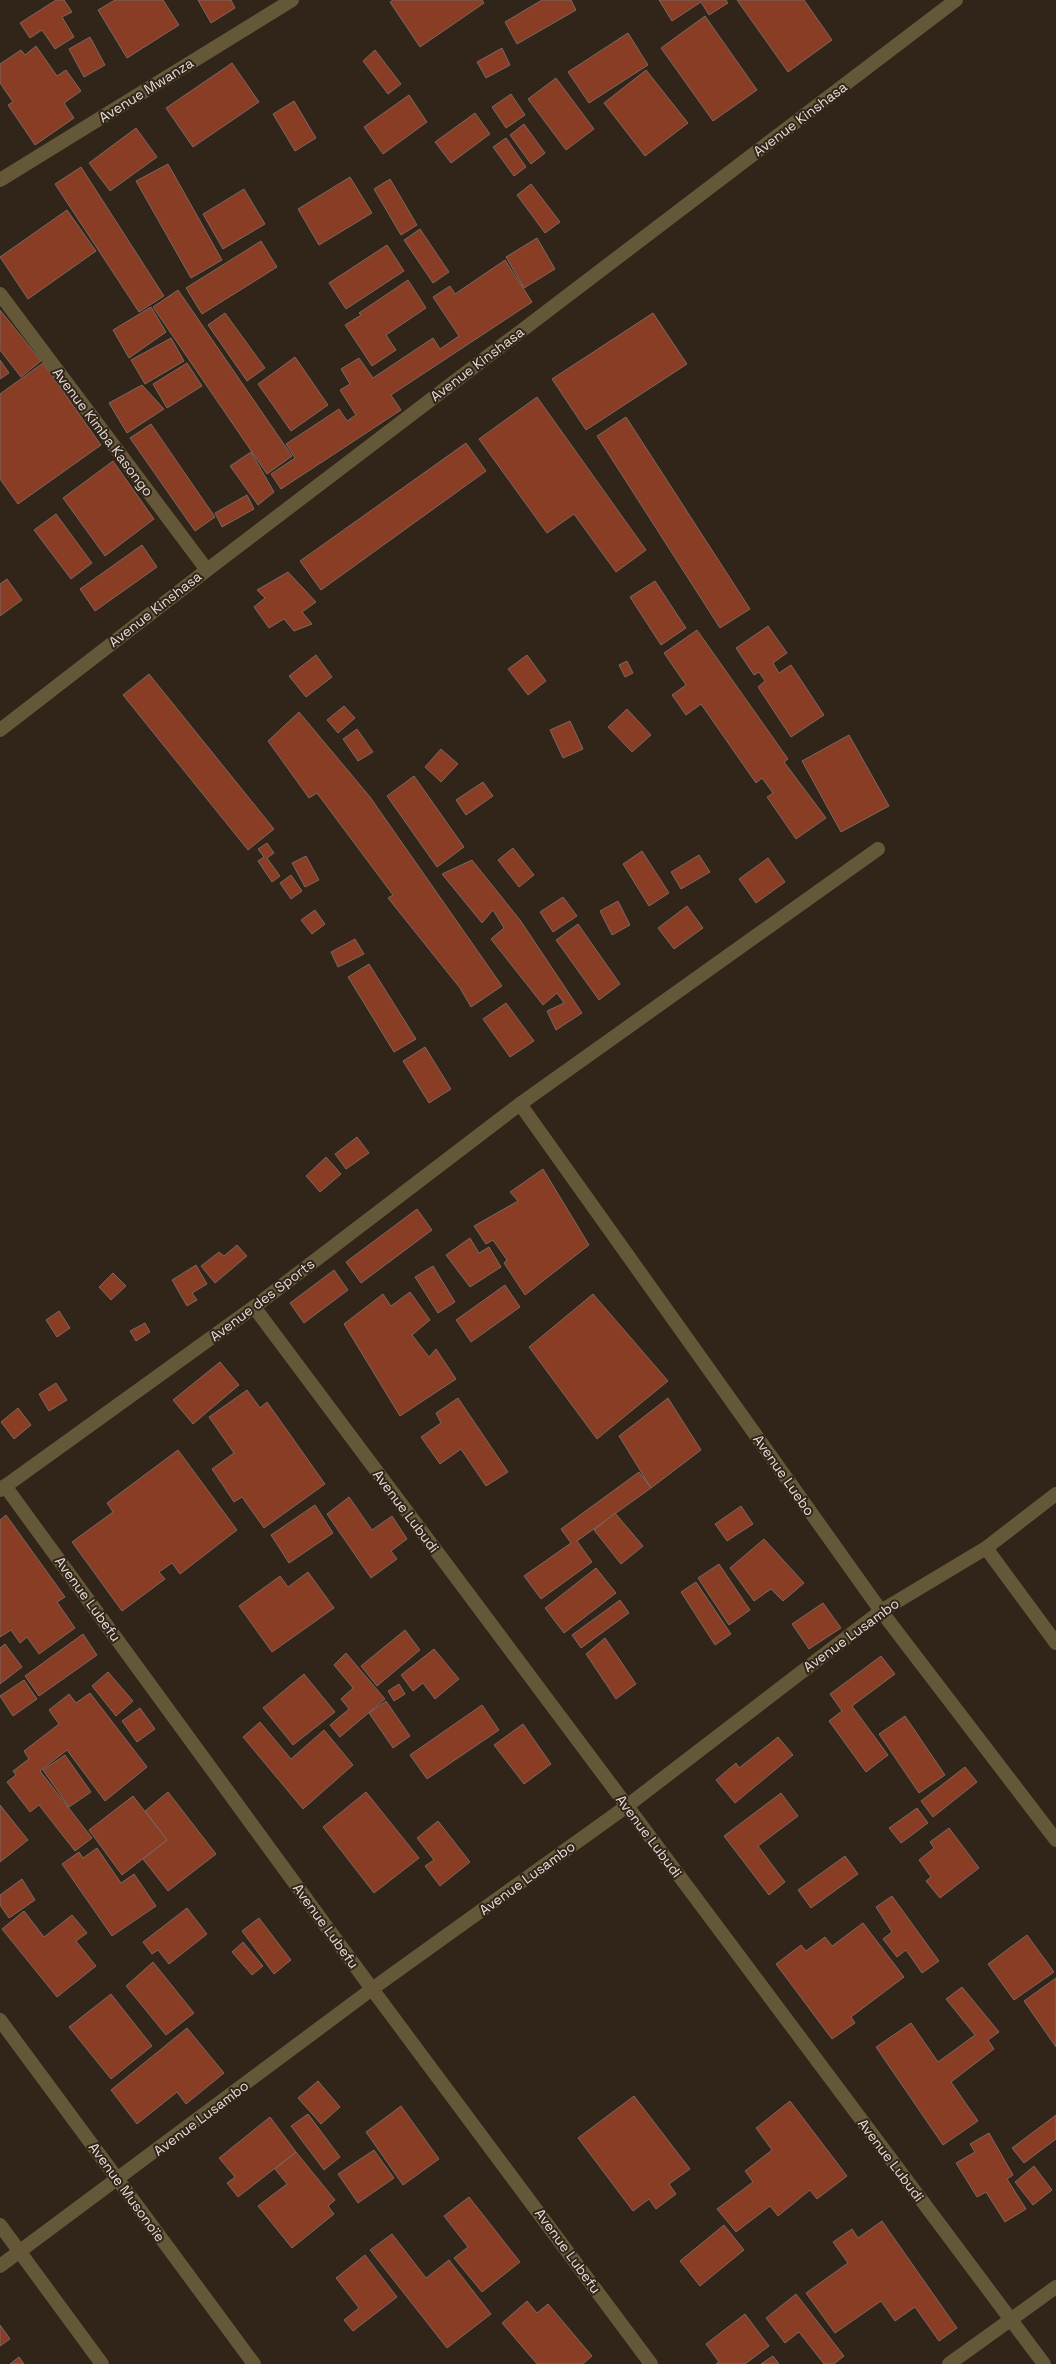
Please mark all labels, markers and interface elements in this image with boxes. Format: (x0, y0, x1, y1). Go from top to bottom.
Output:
street label: Avenue Mwanza (95, 54, 197, 126)
street label: Avenue Kinshasa (749, 78, 851, 160)
street label: Avenue Kinshasa (426, 323, 528, 405)
street label: Avenue Kimba Kasongo (49, 364, 157, 500)
street label: Avenue Kinshasa (105, 567, 205, 651)
street label: Avenue des Sports (206, 1255, 318, 1345)
street label: Avenue Luebo (749, 1431, 819, 1519)
street label: Avenue Lubudi (369, 1466, 443, 1556)
street label: Avenue Lubefu (51, 1553, 125, 1645)
street label: Avenue Lusambo (799, 1594, 903, 1676)
street label: Avenue Lubudi (612, 1791, 686, 1881)
street label: Avenue Lusambo (475, 1837, 579, 1919)
street label: Avenue Lubefu (289, 1880, 363, 1972)
street label: Avenue Lusambo (150, 2076, 252, 2160)
street label: Avenue Lubudi (854, 2115, 928, 2205)
street label: Avenue Musonoïe (85, 2139, 169, 2245)
street label: Avenue Lubefu (531, 2205, 605, 2297)

